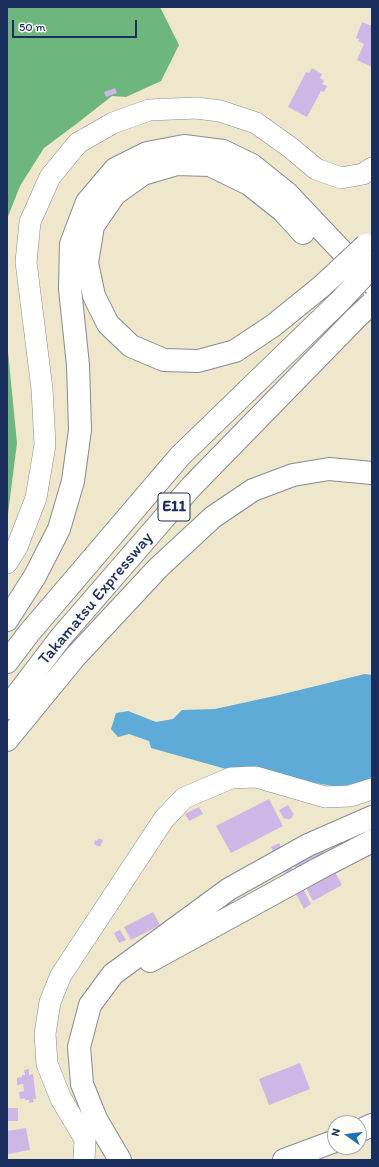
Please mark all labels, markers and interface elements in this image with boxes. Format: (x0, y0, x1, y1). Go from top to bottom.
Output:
scale bar (14, 12, 139, 38)
text: 50 m (19, 20, 45, 34)
road number: E11 (158, 493, 190, 521)
street label: Takamatsu Expressway (34, 528, 158, 670)
north arrow (327, 1115, 367, 1155)
text: N (329, 1127, 343, 1137)

